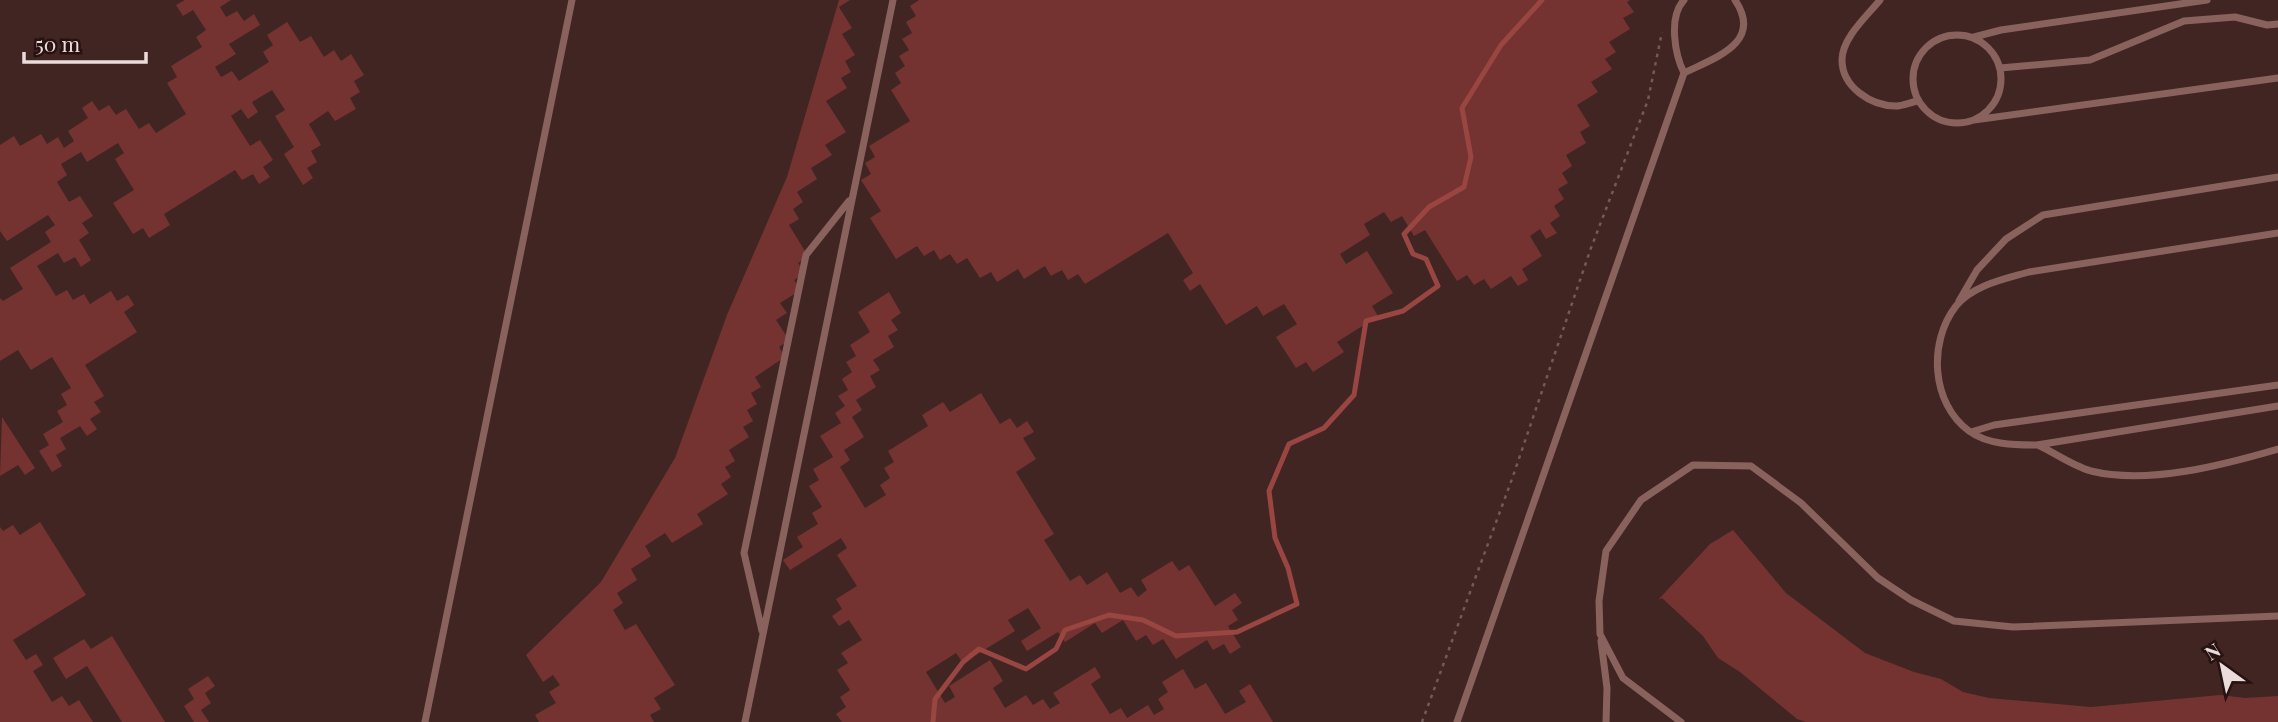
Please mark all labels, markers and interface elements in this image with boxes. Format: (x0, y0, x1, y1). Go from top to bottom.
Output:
scale bar (24, 21, 147, 65)
text: 50 m (35, 29, 81, 57)
north arrow (2187, 631, 2257, 701)
text: N (2199, 636, 2225, 666)

